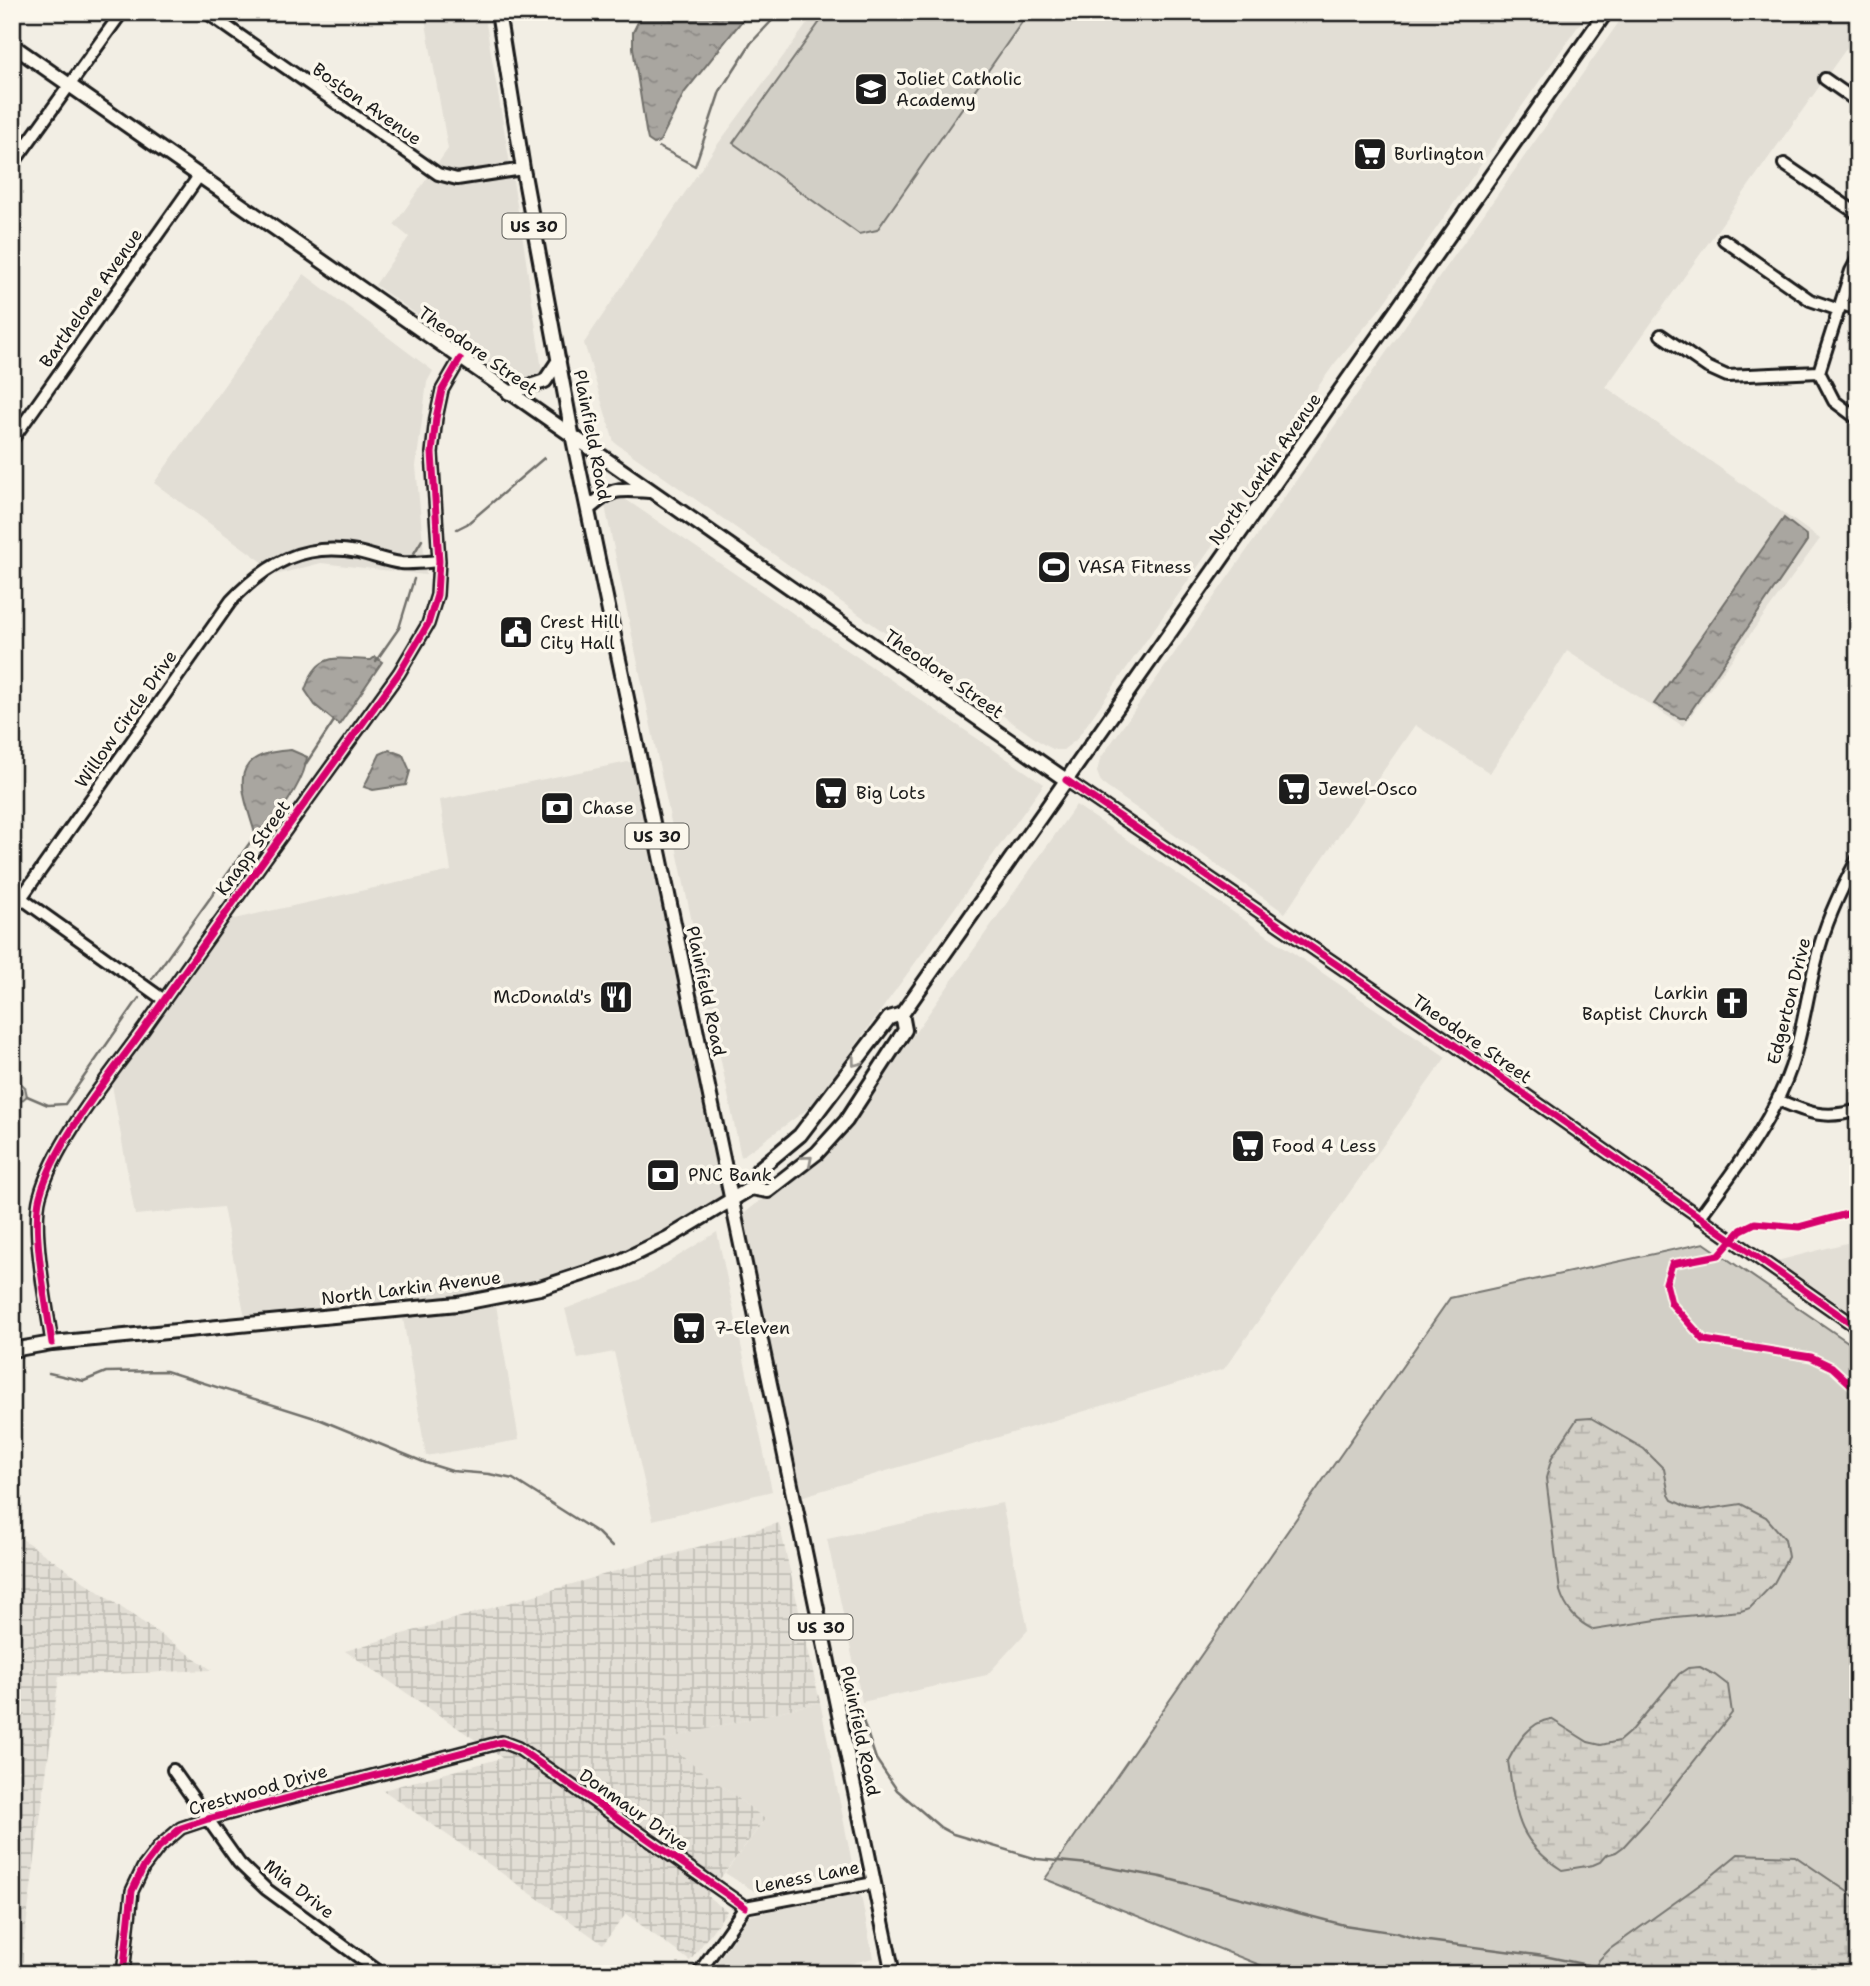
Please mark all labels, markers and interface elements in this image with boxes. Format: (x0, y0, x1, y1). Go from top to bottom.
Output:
street label: Boston Avenue (307, 57, 427, 151)
place label: Joliet Catholic Academy (896, 67, 1022, 112)
school or university icon: Joliet Catholic Academy (852, 70, 890, 108)
supermarket icon: Burlington (1351, 135, 1389, 173)
place label: Burlington (1394, 142, 1484, 166)
road number: US 30 (503, 214, 566, 238)
street label: Barthelone Avenue (34, 224, 148, 372)
street label: Theodore Street (413, 301, 543, 401)
street label: Plainfield Road (568, 368, 616, 502)
street label: North Larkin Avenue (1203, 388, 1327, 550)
sports icon: VASA Fitness (1035, 548, 1073, 586)
place label: VASA Fitness (1078, 555, 1192, 579)
place label: Crest Hill City Hall (540, 610, 620, 655)
public building icon: Crest Hill City Hall (497, 613, 535, 651)
street label: Theodore Street (879, 624, 1009, 724)
street label: Willow Circle Drive (69, 645, 183, 793)
supermarket icon: Jewel-Osco (1275, 770, 1313, 808)
supermarket icon: Big Lots (812, 774, 850, 812)
place label: Jewel-Osco (1318, 777, 1417, 801)
place label: Big Lots (856, 781, 926, 805)
bank icon: Chase (538, 789, 576, 827)
street label: Knapp Street (210, 795, 296, 901)
place label: Chase (582, 796, 634, 820)
road number: US 30 (626, 824, 688, 848)
street label: Plainfield Road (680, 924, 732, 1058)
street label: Edgerton Drive (1762, 935, 1816, 1067)
restaurant icon: McDonald's (597, 978, 635, 1016)
place label: Larkin Baptist Church (1582, 981, 1708, 1026)
church icon: Larkin Baptist Church (1713, 984, 1751, 1022)
place label: McDonald's (493, 985, 592, 1009)
street label: Theodore Street (1407, 989, 1537, 1089)
one-way arrow (852, 1054, 865, 1067)
supermarket icon: Food 4 Less (1229, 1127, 1267, 1165)
place label: Food 4 Less (1272, 1134, 1376, 1158)
bank icon: PNC Bank (644, 1156, 682, 1194)
one-way arrow (800, 1156, 813, 1168)
place label: PNC Bank (688, 1163, 772, 1187)
street label: North Larkin Avenue (320, 1265, 502, 1311)
supermarket icon: 7-Eleven (670, 1309, 708, 1347)
place label: 7-Eleven (714, 1316, 790, 1340)
road number: US 30 (790, 1614, 852, 1639)
street label: Plainfield Road (834, 1664, 886, 1798)
street label: Crestwood Drive (186, 1759, 330, 1821)
street label: Donmaur Drive (574, 1763, 694, 1857)
street label: Mia Drive (259, 1854, 339, 1924)
street label: Leness Lane (753, 1855, 861, 1899)

